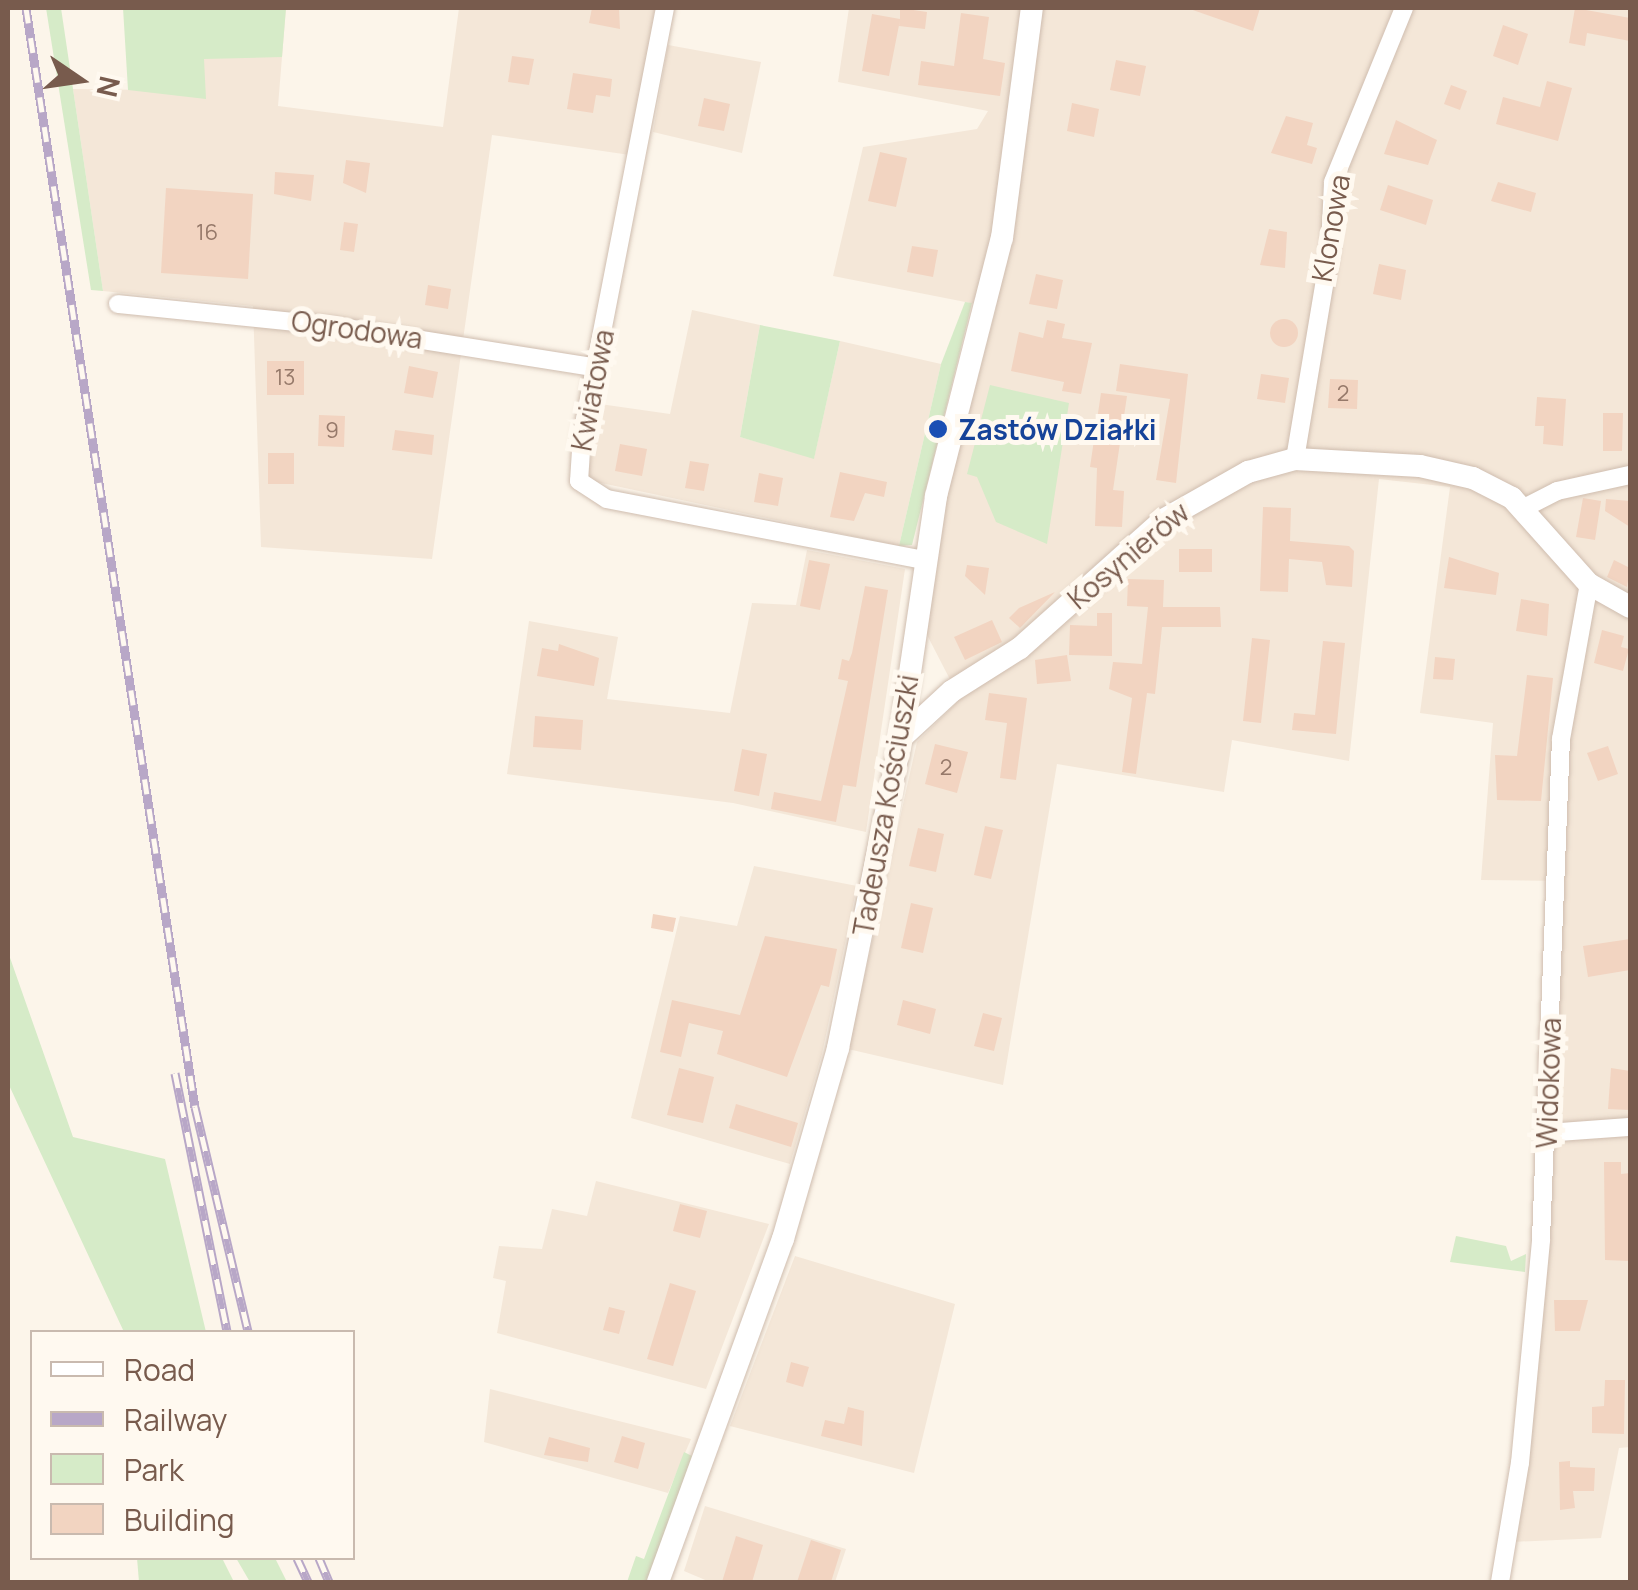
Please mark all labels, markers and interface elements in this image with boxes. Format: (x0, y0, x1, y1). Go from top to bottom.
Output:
north arrow (30, 30, 130, 130)
text: N (88, 73, 130, 101)
street label: Klonowa (1304, 172, 1356, 284)
house number: 16 (196, 220, 218, 246)
street label: Ogrodowa (289, 303, 425, 355)
street label: Kwiatowa (564, 326, 620, 454)
house number: 13 (275, 365, 295, 391)
house number: 2 (1337, 381, 1349, 407)
place label: Zastów Działki (958, 412, 1157, 446)
house number: 9 (325, 418, 339, 444)
marker: Zastów Działki (927, 418, 949, 440)
street label: Kosynierów (1061, 495, 1195, 615)
street label: Tadeusza Kościuszki (845, 672, 925, 938)
house number: 2 (940, 755, 952, 781)
street label: Widokowa (1529, 1017, 1567, 1149)
legend (30, 1330, 355, 1560)
text: Road (124, 1349, 195, 1390)
text: Railway (124, 1399, 227, 1440)
text: Park (124, 1449, 184, 1490)
text: Building (124, 1499, 235, 1540)

